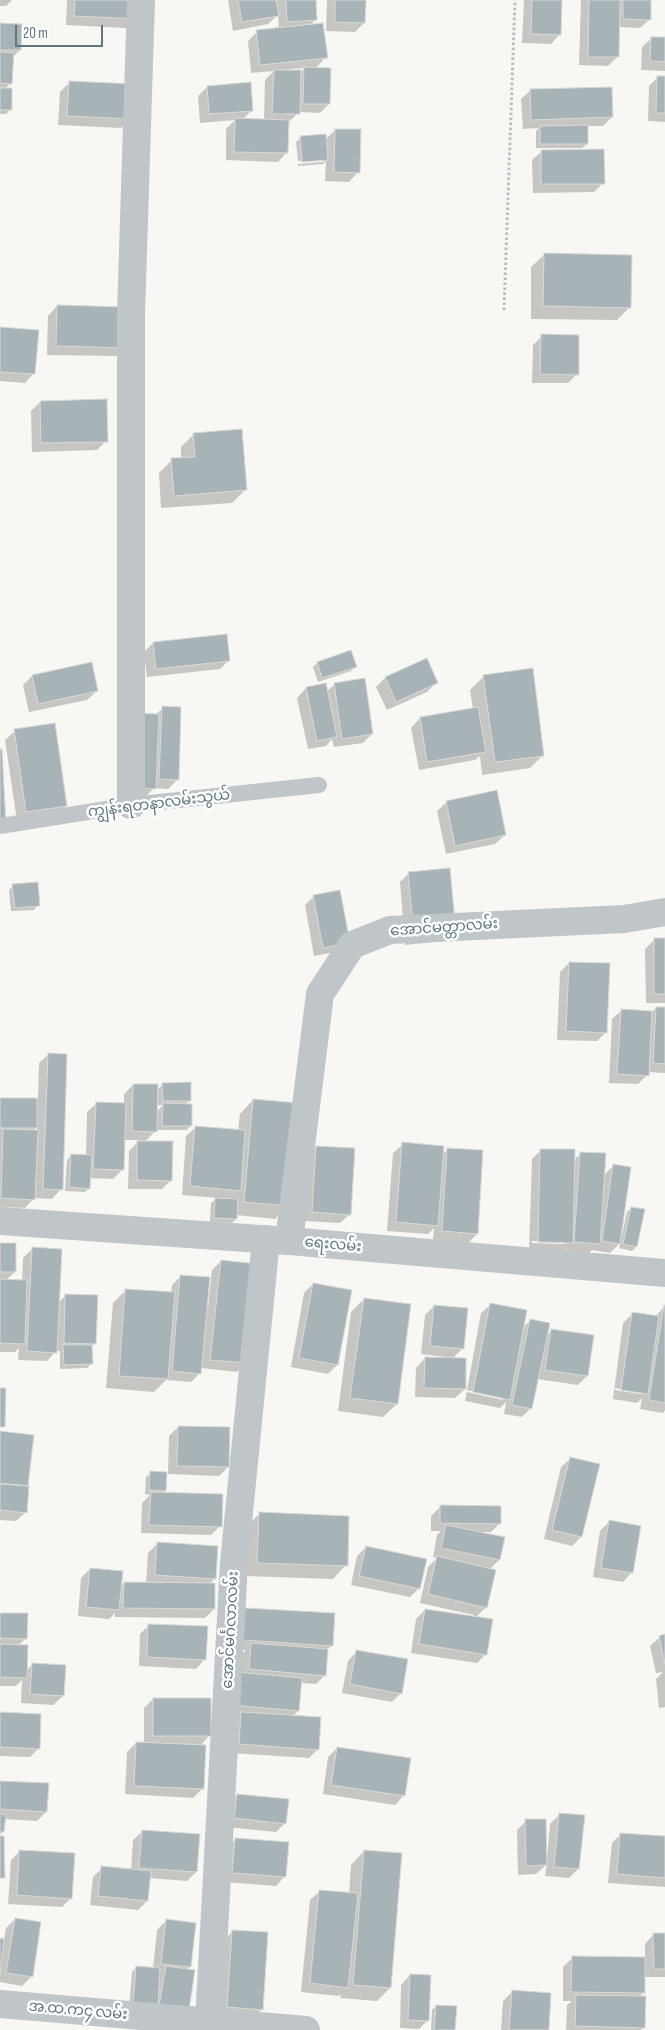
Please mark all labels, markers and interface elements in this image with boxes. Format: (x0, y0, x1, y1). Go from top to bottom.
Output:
scale bar (18, 15, 105, 47)
text: 20 m (23, 24, 48, 43)
street label: ကျွန်းရတနာလမ်းသွယ် (87, 786, 231, 822)
street label: အောင်မတ္တာလမ်း (390, 915, 498, 941)
street label: ရေးလမ်း (304, 1234, 362, 1256)
street label: အောင်မင်္ဂလာလမ်း (219, 1571, 243, 1689)
street label: အ.ထ.က၄ လမ်း (28, 1998, 128, 2024)

